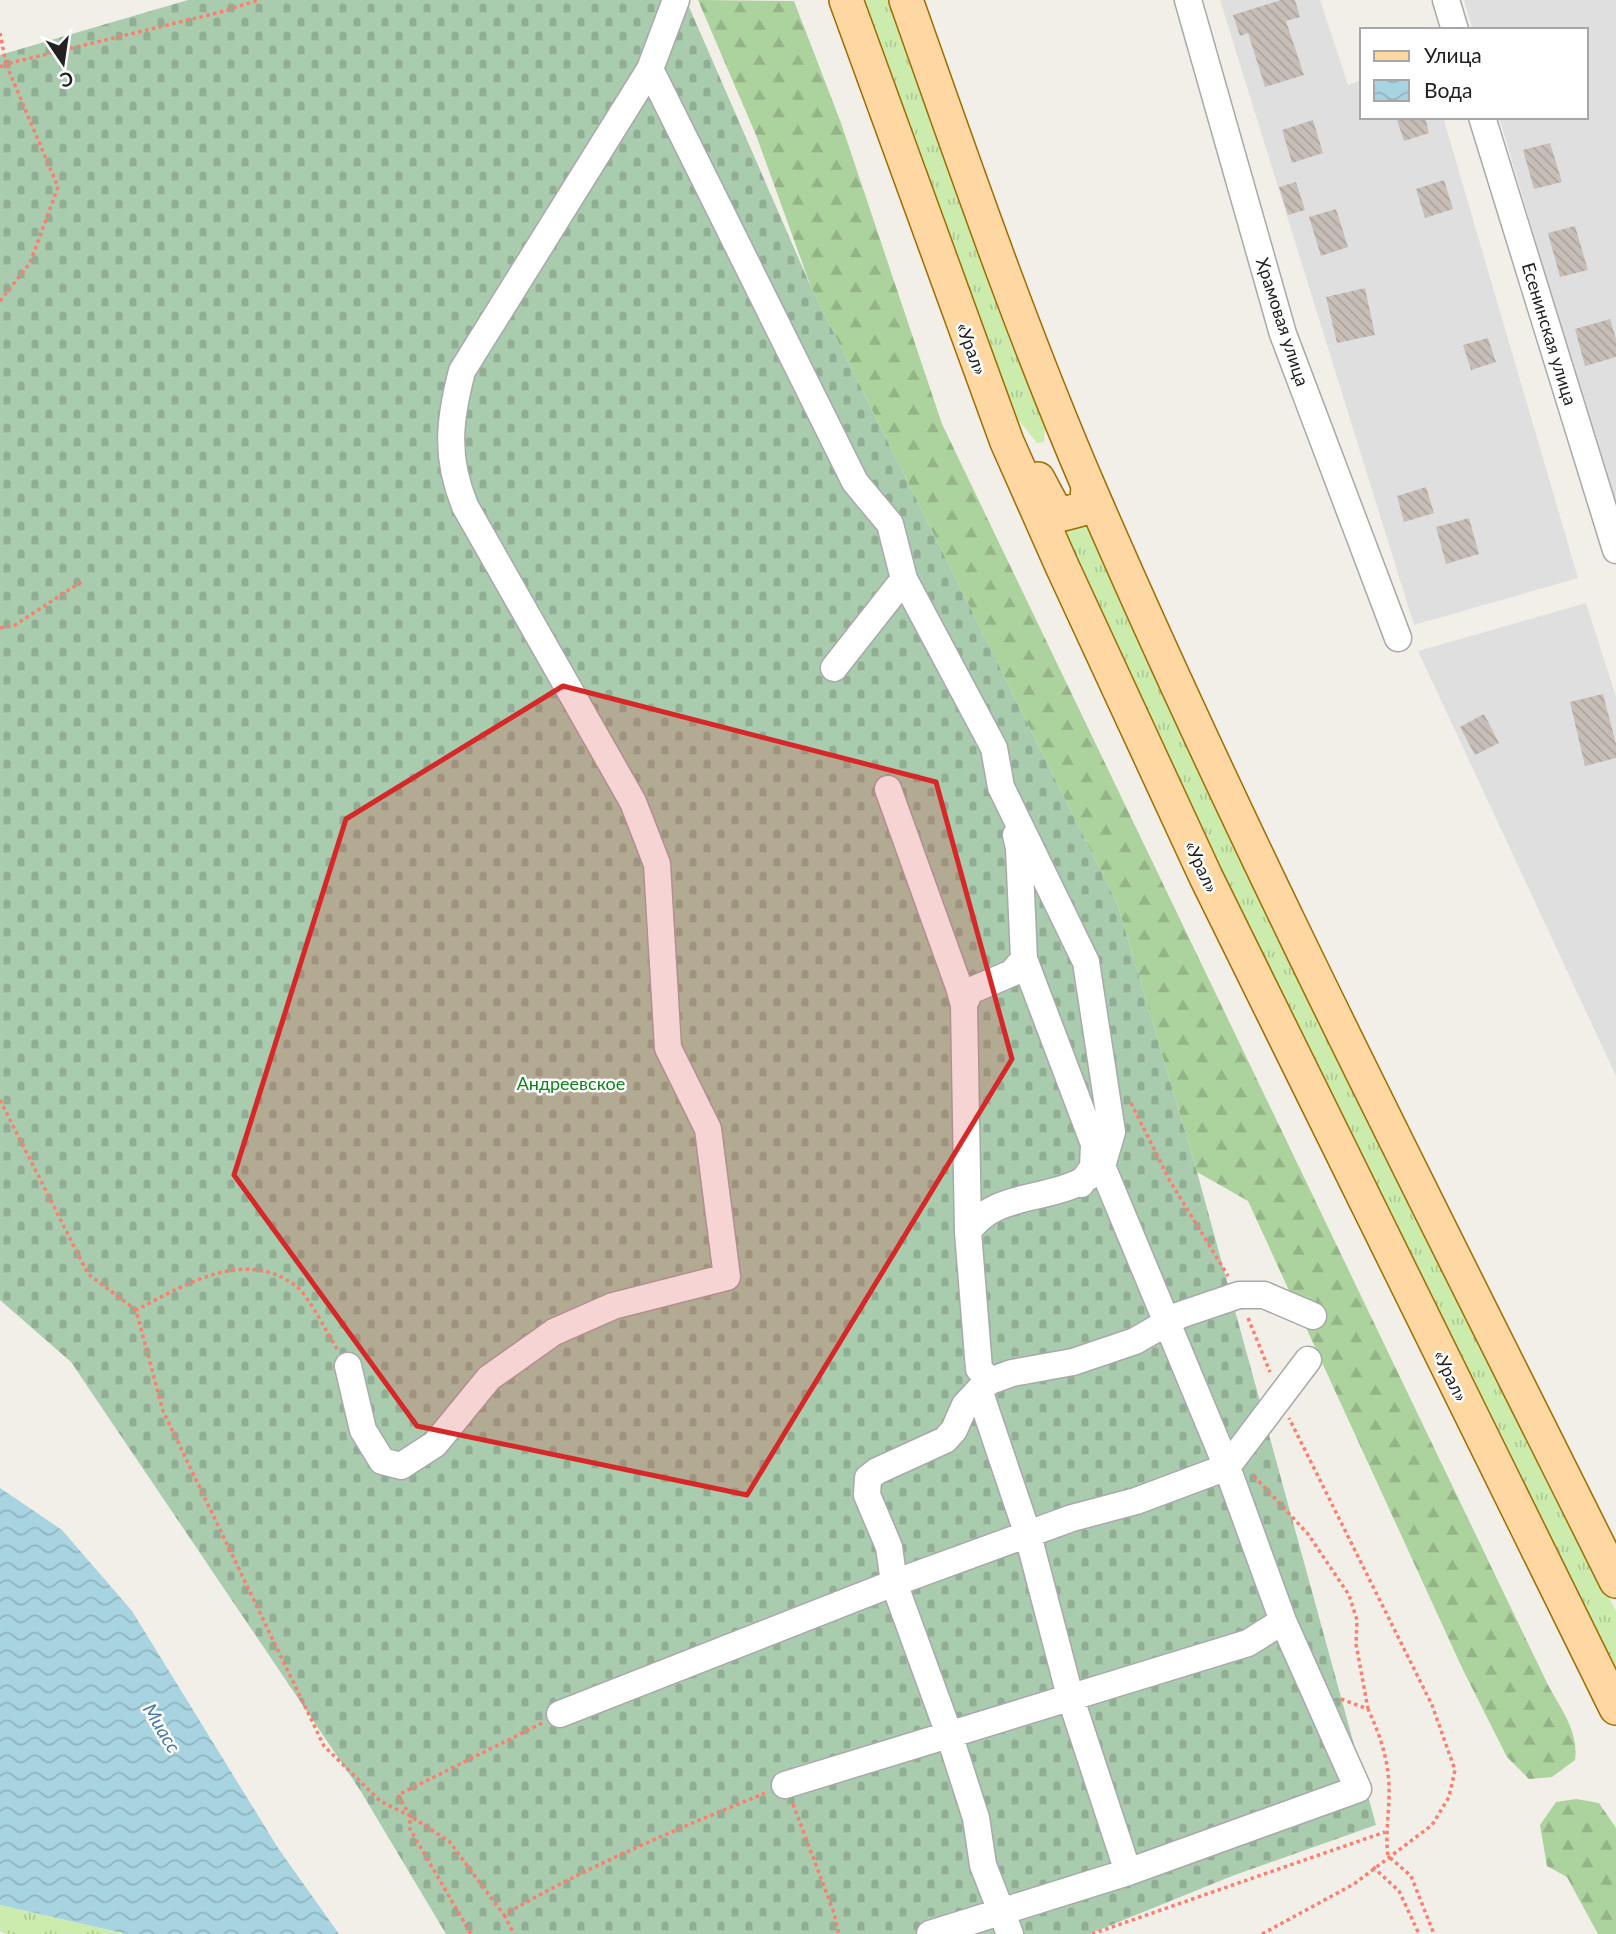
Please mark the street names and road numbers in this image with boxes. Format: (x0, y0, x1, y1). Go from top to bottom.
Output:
street label: Храмовая улица (1252, 255, 1314, 389)
street label: Есенинская улица (1518, 260, 1582, 408)
street label: «Урал» (952, 319, 992, 378)
street label: «Урал» (1180, 837, 1223, 896)
street label: «Урал» (1429, 1346, 1473, 1405)

